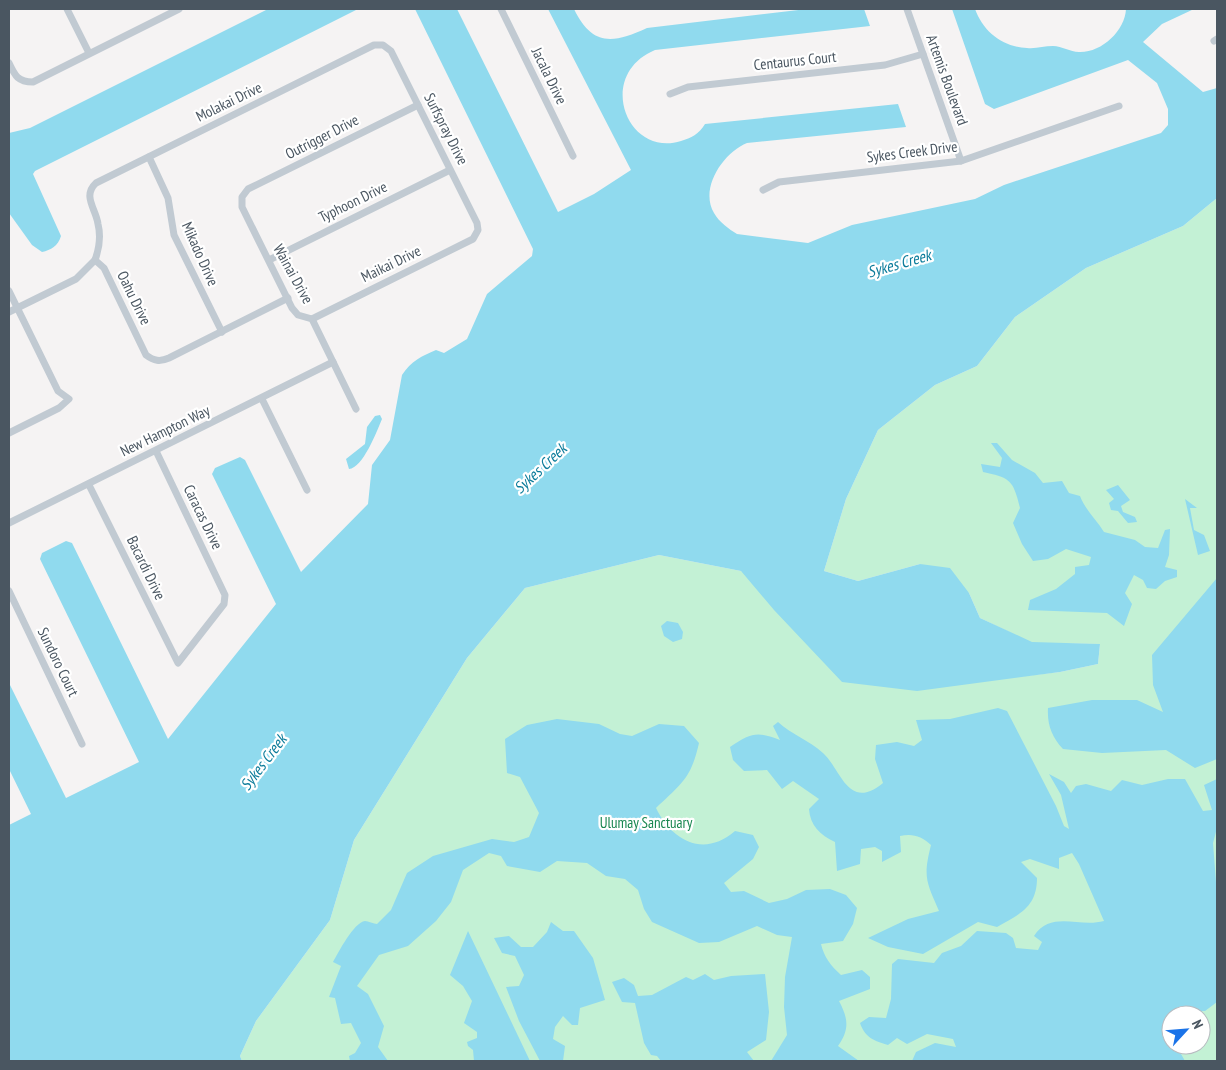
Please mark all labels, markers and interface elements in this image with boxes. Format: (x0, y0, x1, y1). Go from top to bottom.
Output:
street label: Artemis Boulevard (922, 32, 973, 128)
street label: Jacala Drive (527, 43, 571, 107)
street label: Centaurus Court (753, 47, 837, 74)
street label: Molakai Drive (193, 77, 265, 126)
street label: Surfspray Drive (420, 90, 473, 168)
street label: Outrigger Drive (282, 110, 362, 163)
street label: Sykes Creek Drive (866, 137, 958, 166)
street label: Typhoon Drive (315, 177, 390, 226)
street label: Mikado Drive (178, 219, 223, 289)
street label: Wainai Drive (269, 241, 318, 307)
street label: Maikai Drive (358, 241, 424, 286)
water label: Sykes Creek (865, 244, 935, 282)
street label: Oahu Drive (113, 268, 156, 328)
street label: New Hampton Way (117, 400, 213, 460)
water label: Sykes Creek (509, 437, 572, 498)
street label: Caracas Drive (180, 481, 227, 552)
street label: Bacardi Drive (123, 533, 170, 603)
street label: Sundoro Court (34, 624, 83, 699)
water label: Sykes Creek (235, 729, 292, 794)
park label: Ulumay Sanctuary (600, 813, 693, 832)
north arrow (1161, 1005, 1211, 1055)
text: N (1188, 1017, 1207, 1032)

